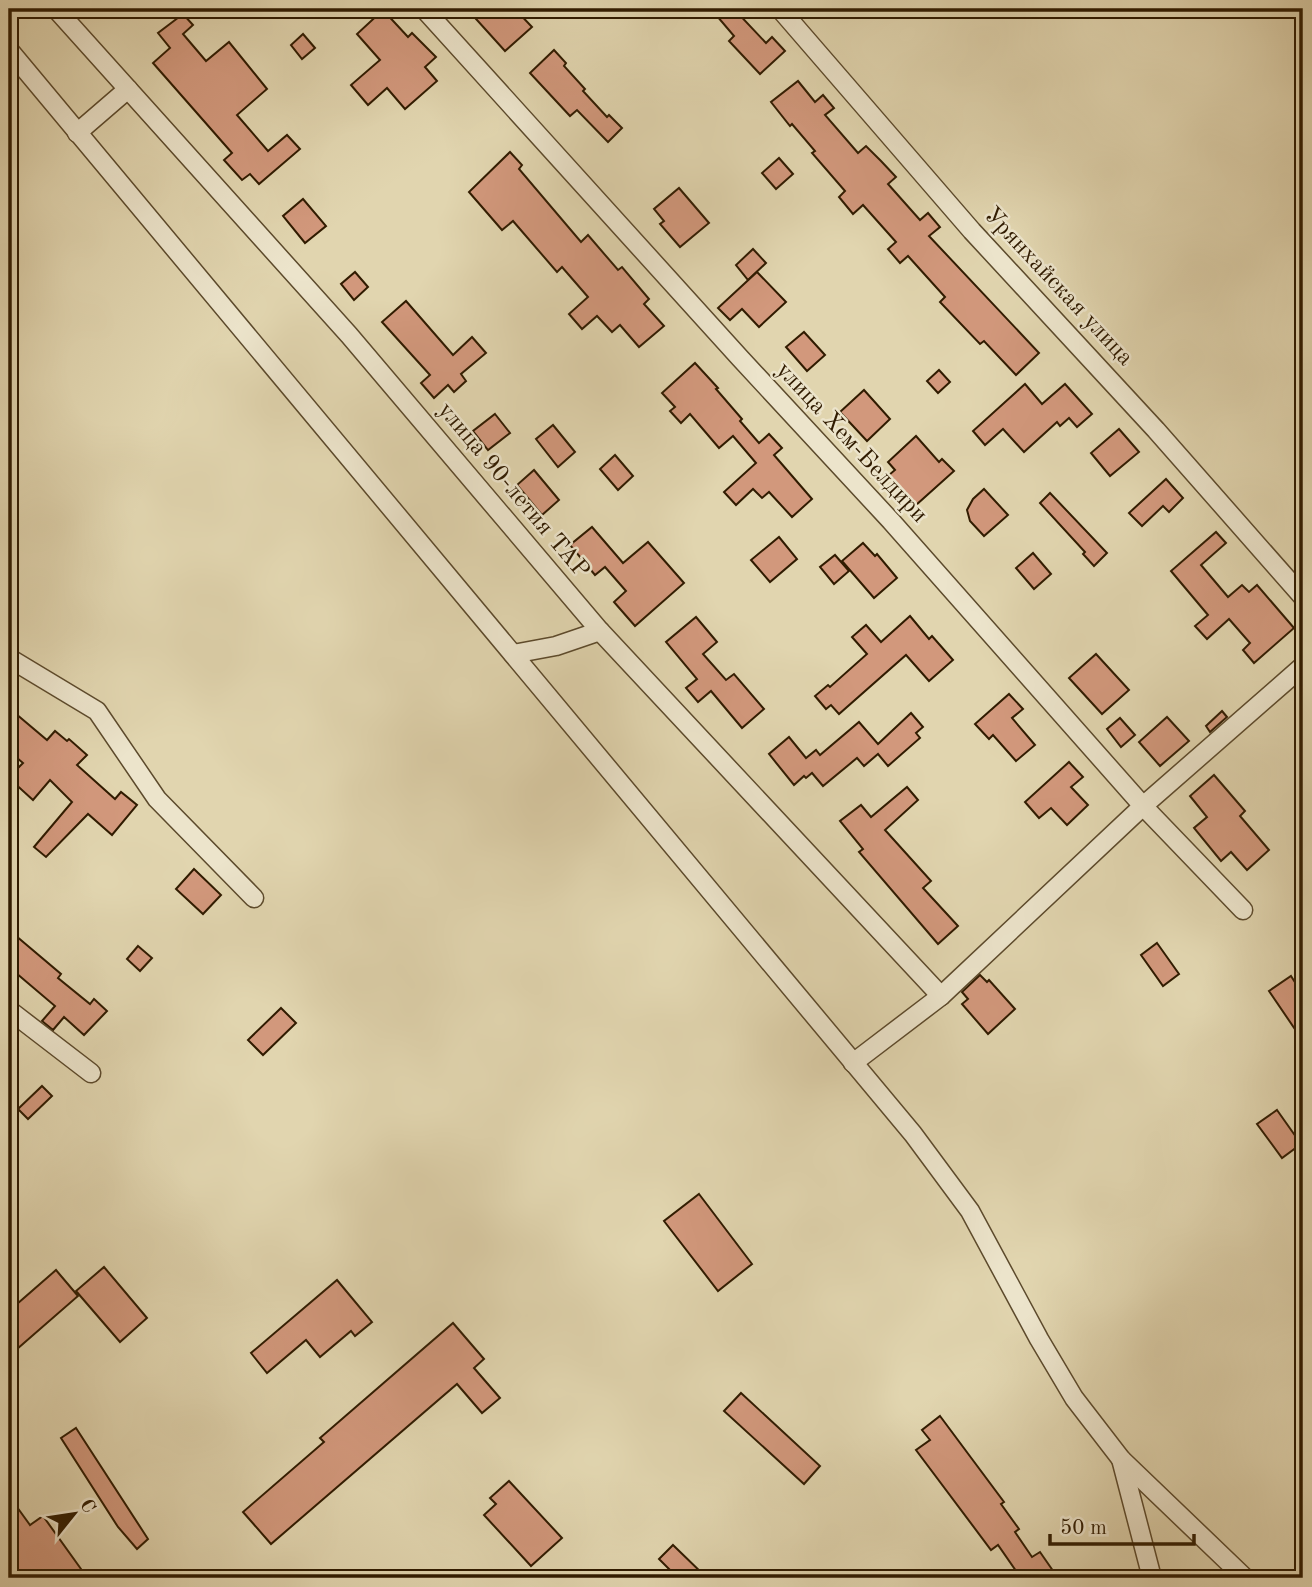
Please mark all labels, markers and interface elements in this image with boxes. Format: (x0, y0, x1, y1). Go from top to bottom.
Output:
street label: Урянхайская улица (979, 203, 1137, 371)
street label: улица Хем-Белдири (771, 358, 931, 528)
street label: улица 90-летия ТАР (433, 399, 593, 583)
north arrow (38, 1478, 108, 1548)
text: С (75, 1497, 98, 1517)
scale bar (1050, 1503, 1193, 1547)
text: 50 m (1060, 1518, 1107, 1539)

